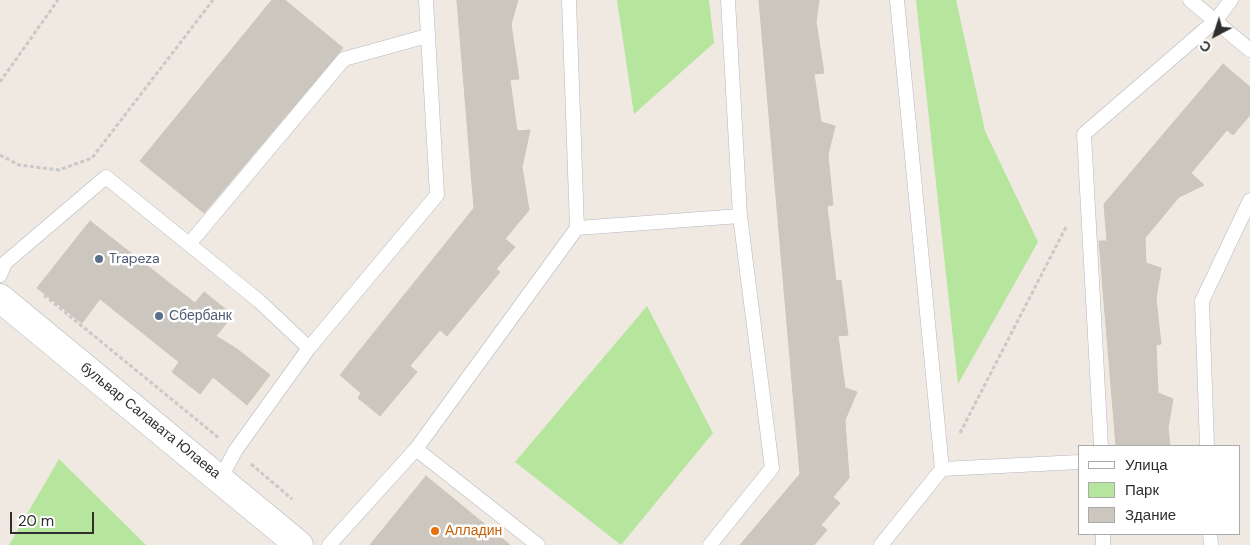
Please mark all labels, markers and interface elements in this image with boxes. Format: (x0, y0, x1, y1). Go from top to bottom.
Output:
north arrow (1190, 10, 1240, 60)
text: С (1196, 36, 1215, 57)
place label: Trapeza (109, 251, 160, 267)
marker: Trapeza (93, 253, 105, 265)
place label: Сбербанк (169, 308, 232, 324)
marker: Сбербанк (153, 310, 165, 322)
street label: бульвар Салавата Юлаева (77, 359, 223, 483)
legend (1078, 445, 1240, 535)
text: Улица (1125, 455, 1168, 475)
text: Парк (1125, 480, 1159, 500)
scale bar (12, 502, 96, 534)
text: Здание (1125, 505, 1176, 525)
text: 20 m (18, 511, 54, 531)
place label: Алладин (445, 523, 502, 539)
marker: Алладин (429, 525, 441, 537)

